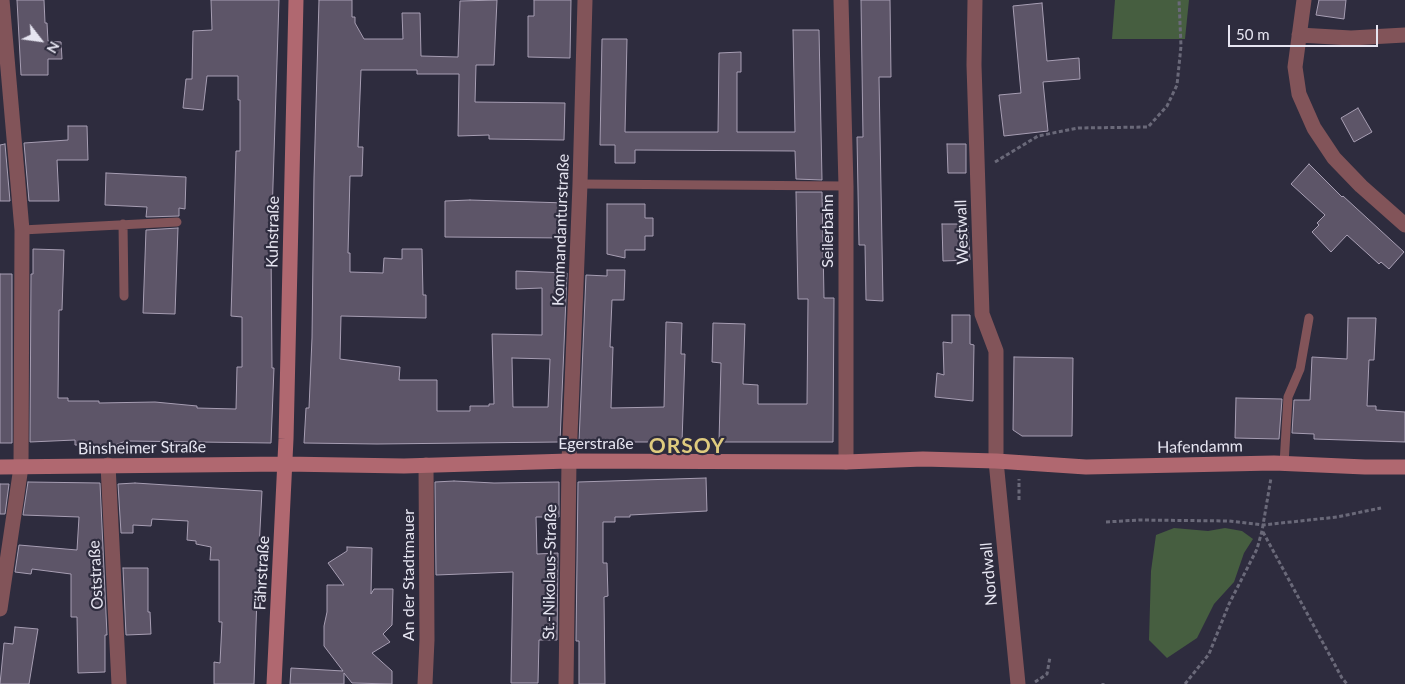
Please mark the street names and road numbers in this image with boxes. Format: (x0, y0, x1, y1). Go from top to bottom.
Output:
street label: Kommandanturstraße (549, 153, 573, 307)
street label: Seilerbahn (818, 194, 838, 268)
street label: Kuhstraße (263, 196, 283, 268)
street label: Westwall (951, 199, 973, 265)
street label: Egerstraße (558, 434, 634, 454)
street label: Binsheimer Straße (78, 437, 206, 459)
street label: Hafendamm (1157, 437, 1243, 457)
street label: St.-Nikolaus-Straße (539, 504, 561, 640)
street label: An der Stadtmauer (399, 509, 419, 641)
street label: Fährstraße (250, 535, 274, 611)
street label: Oststraße (85, 540, 107, 610)
street label: Nordwall (977, 542, 1001, 606)

